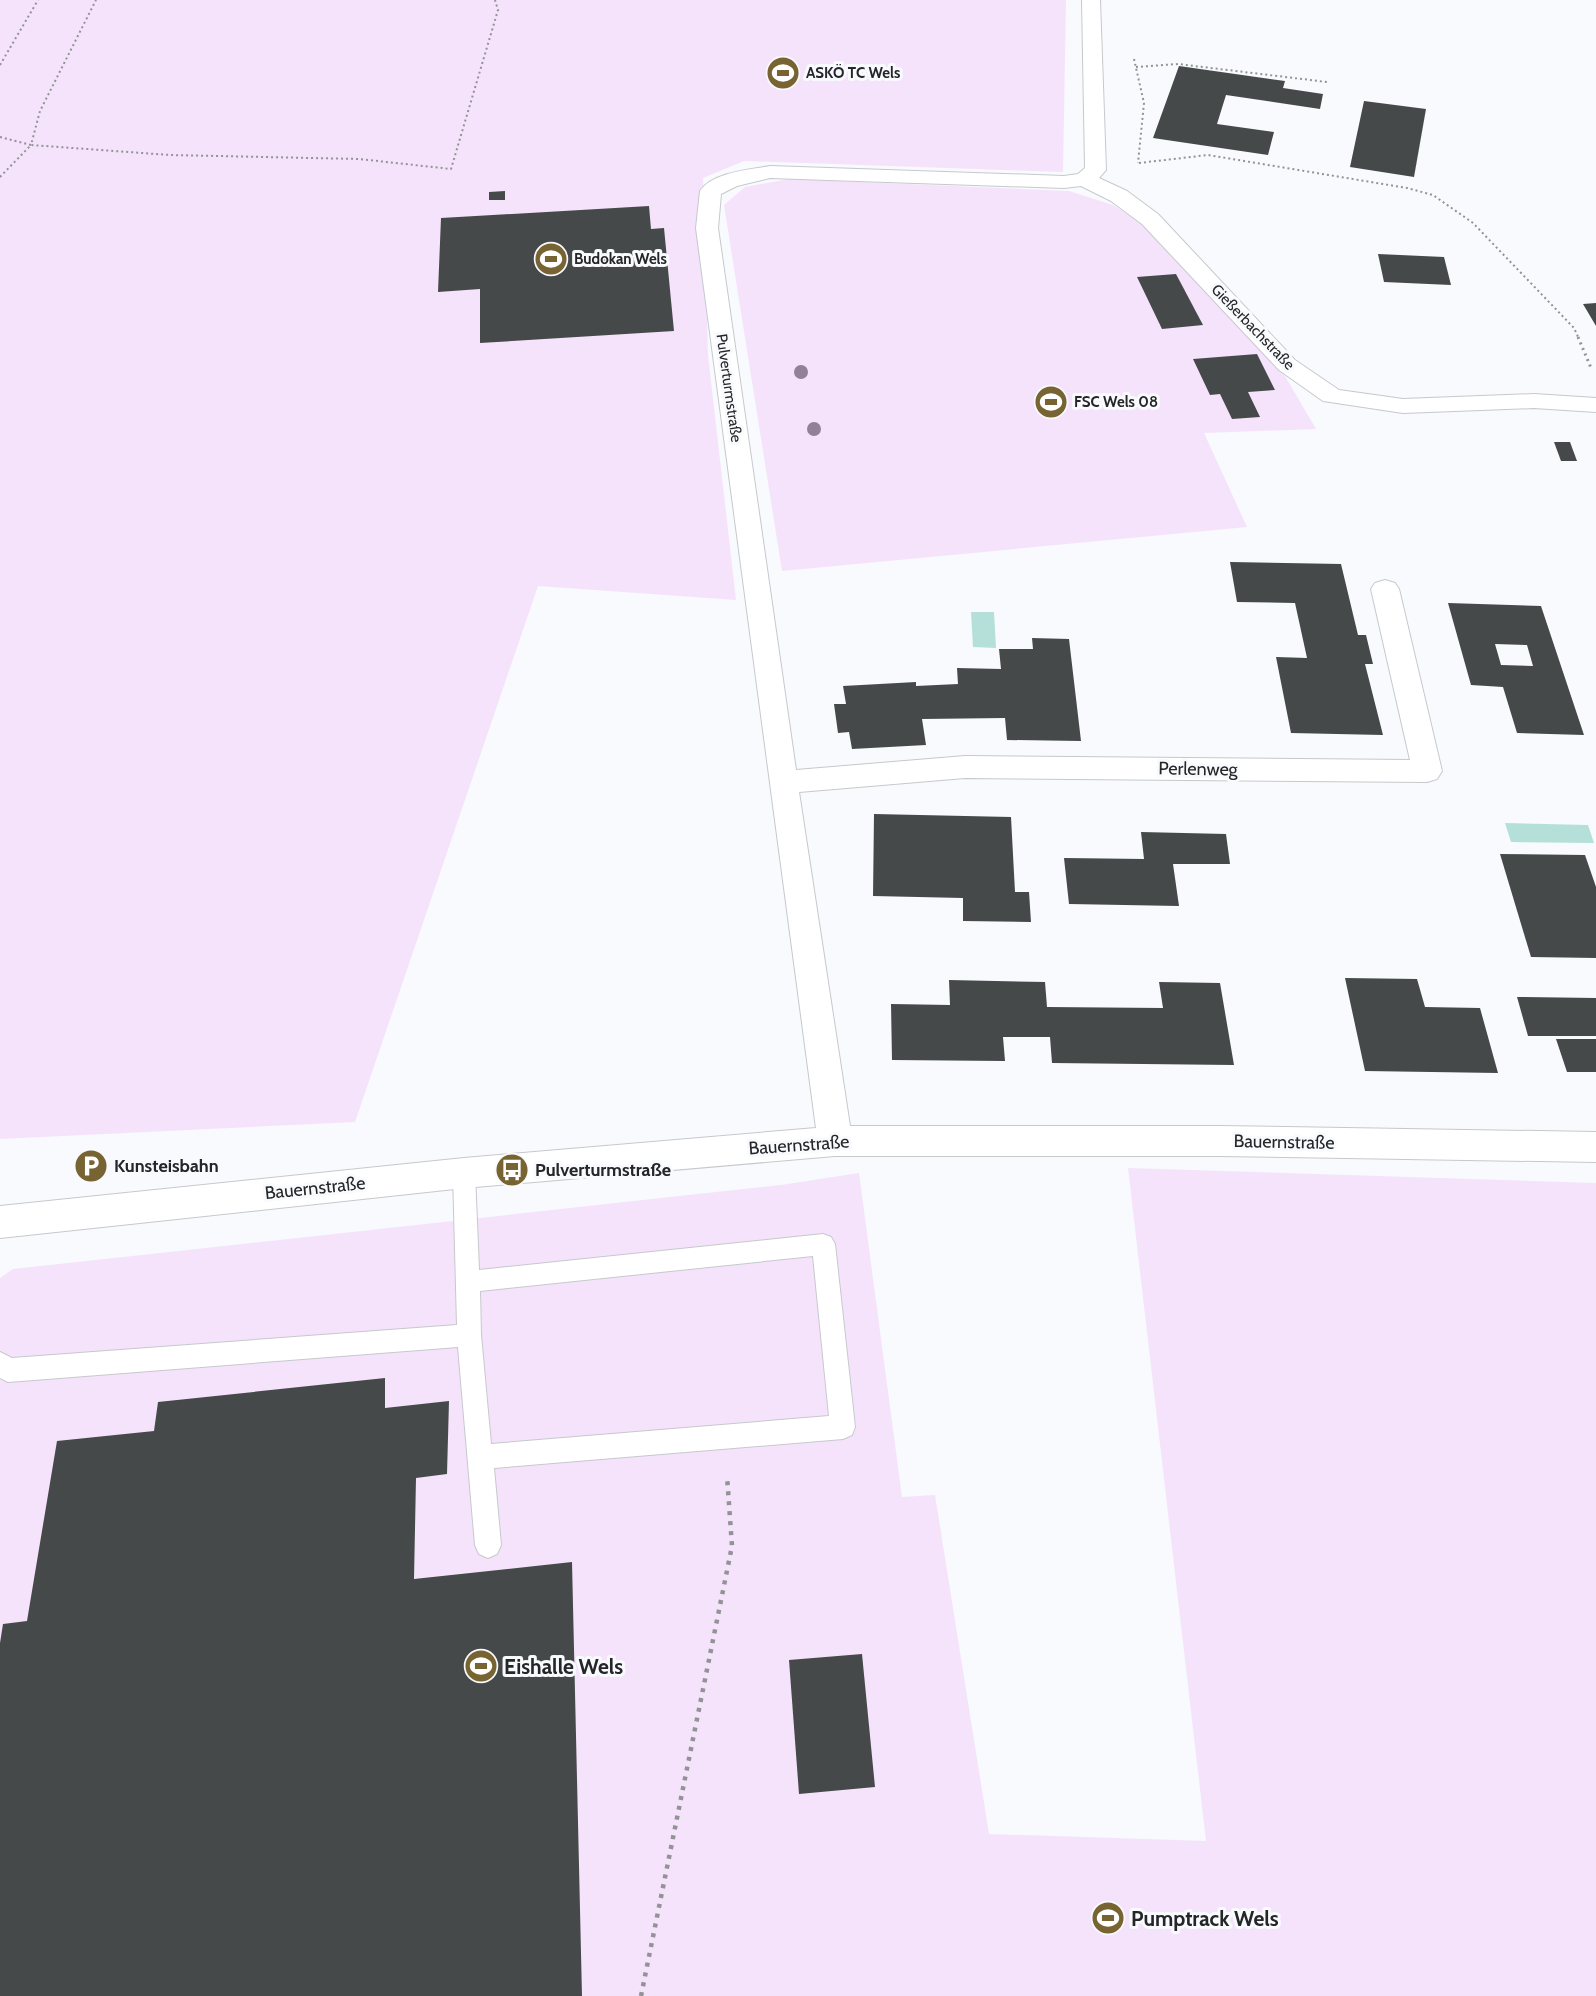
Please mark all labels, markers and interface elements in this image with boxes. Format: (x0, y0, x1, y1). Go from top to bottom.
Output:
sports icon: ASKÖ TC Wels (765, 55, 801, 91)
place label: ASKÖ TC Wels (806, 63, 900, 82)
sports icon: Budokan Wels (533, 241, 569, 277)
place label: Budokan Wels (574, 250, 667, 268)
street label: Gießerbachstraße (1208, 281, 1299, 374)
street label: Pulverturmstraße (712, 332, 746, 444)
sports icon: FSC Wels 08 (1033, 384, 1069, 420)
place label: FSC Wels 08 (1074, 393, 1158, 411)
street label: Perlenweg (1158, 757, 1239, 781)
street label: Bauernstraße (1233, 1130, 1335, 1154)
street label: Bauernstraße (748, 1131, 850, 1159)
parking icon: Kunsteisbahn (73, 1148, 109, 1184)
bus stop icon: Pulverturmstraße (494, 1152, 530, 1188)
place label: Kunsteisbahn (114, 1155, 219, 1177)
place label: Pulverturmstraße (535, 1159, 671, 1181)
street label: Bauernstraße (264, 1172, 366, 1204)
sports icon: Eishalle Wels (463, 1648, 499, 1684)
place label: Eishalle Wels (504, 1654, 623, 1679)
sports icon: Pumptrack Wels (1090, 1900, 1126, 1936)
place label: Pumptrack Wels (1131, 1906, 1279, 1931)

